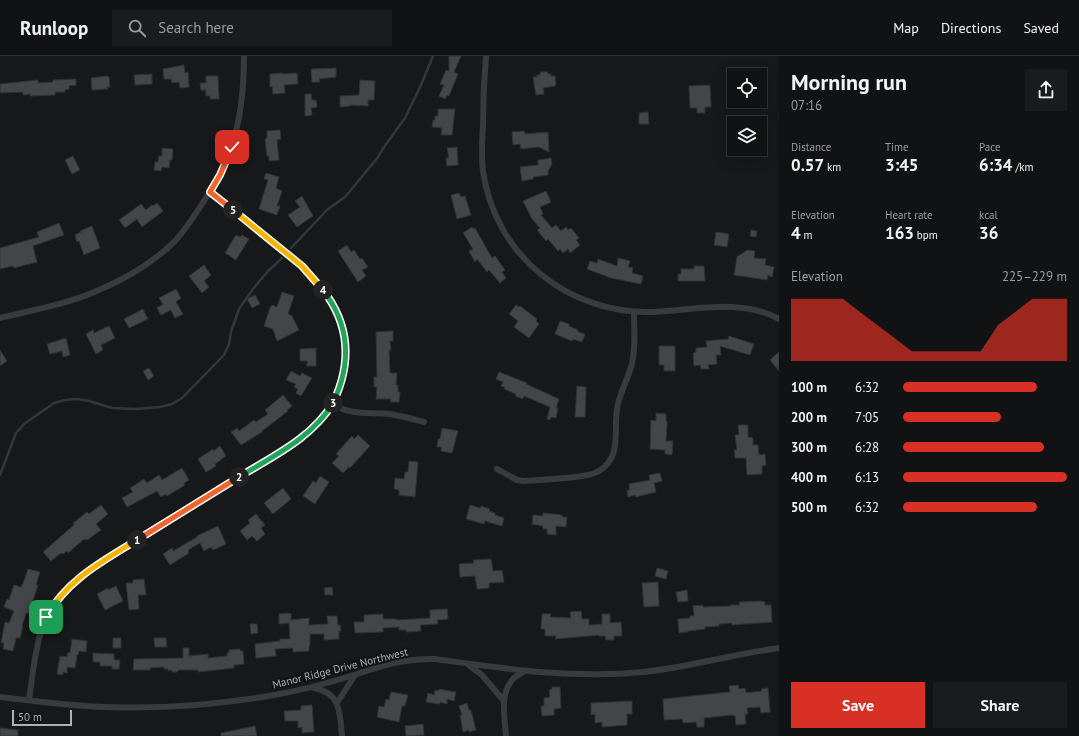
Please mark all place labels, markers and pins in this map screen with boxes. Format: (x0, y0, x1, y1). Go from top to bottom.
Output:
pin (215, 130, 249, 164)
pin: 5 (223, 200, 243, 220)
pin: 4 (313, 280, 333, 300)
pin: 3 (323, 393, 343, 413)
pin: 2 (229, 467, 249, 487)
pin: 1 (127, 530, 147, 550)
pin (29, 600, 63, 634)

